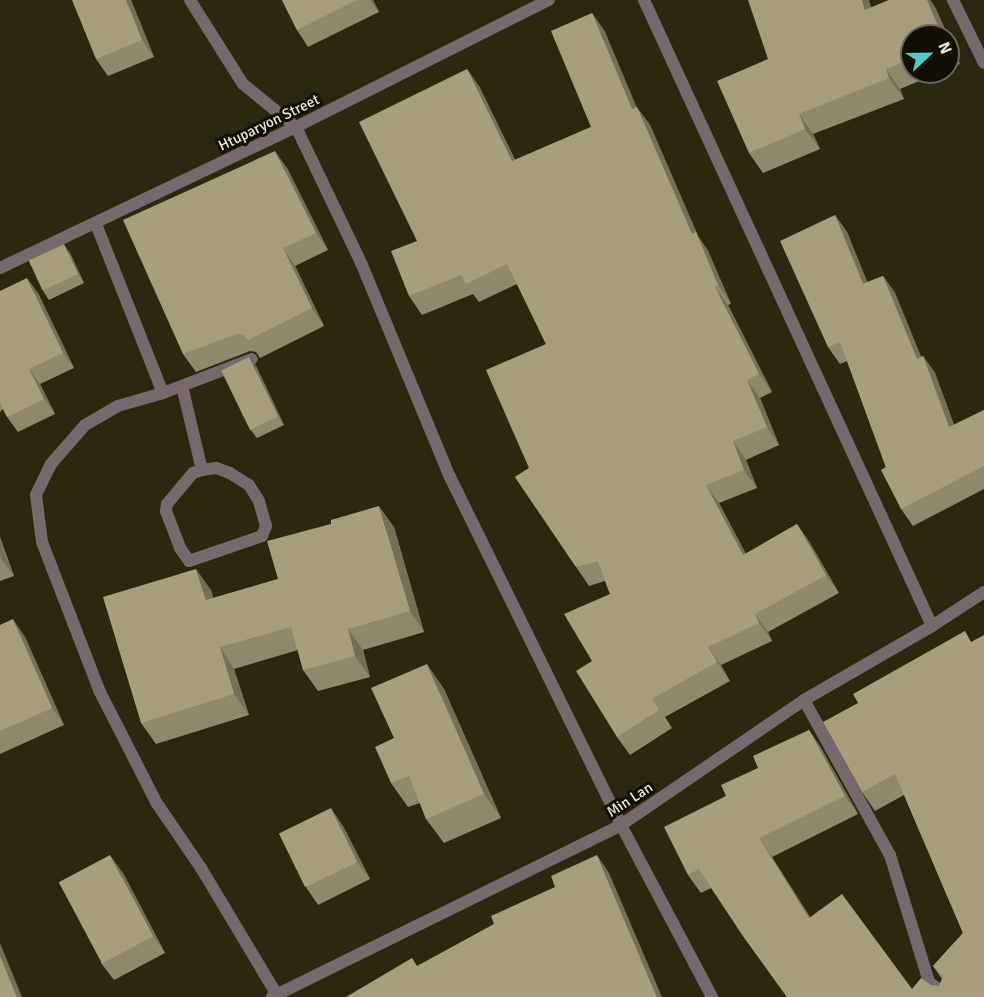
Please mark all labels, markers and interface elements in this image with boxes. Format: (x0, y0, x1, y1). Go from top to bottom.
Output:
north arrow (900, 24, 960, 84)
text: N (933, 39, 956, 57)
street label: Htuparyon Street (216, 91, 322, 155)
street label: Min Lan (604, 779, 656, 821)

